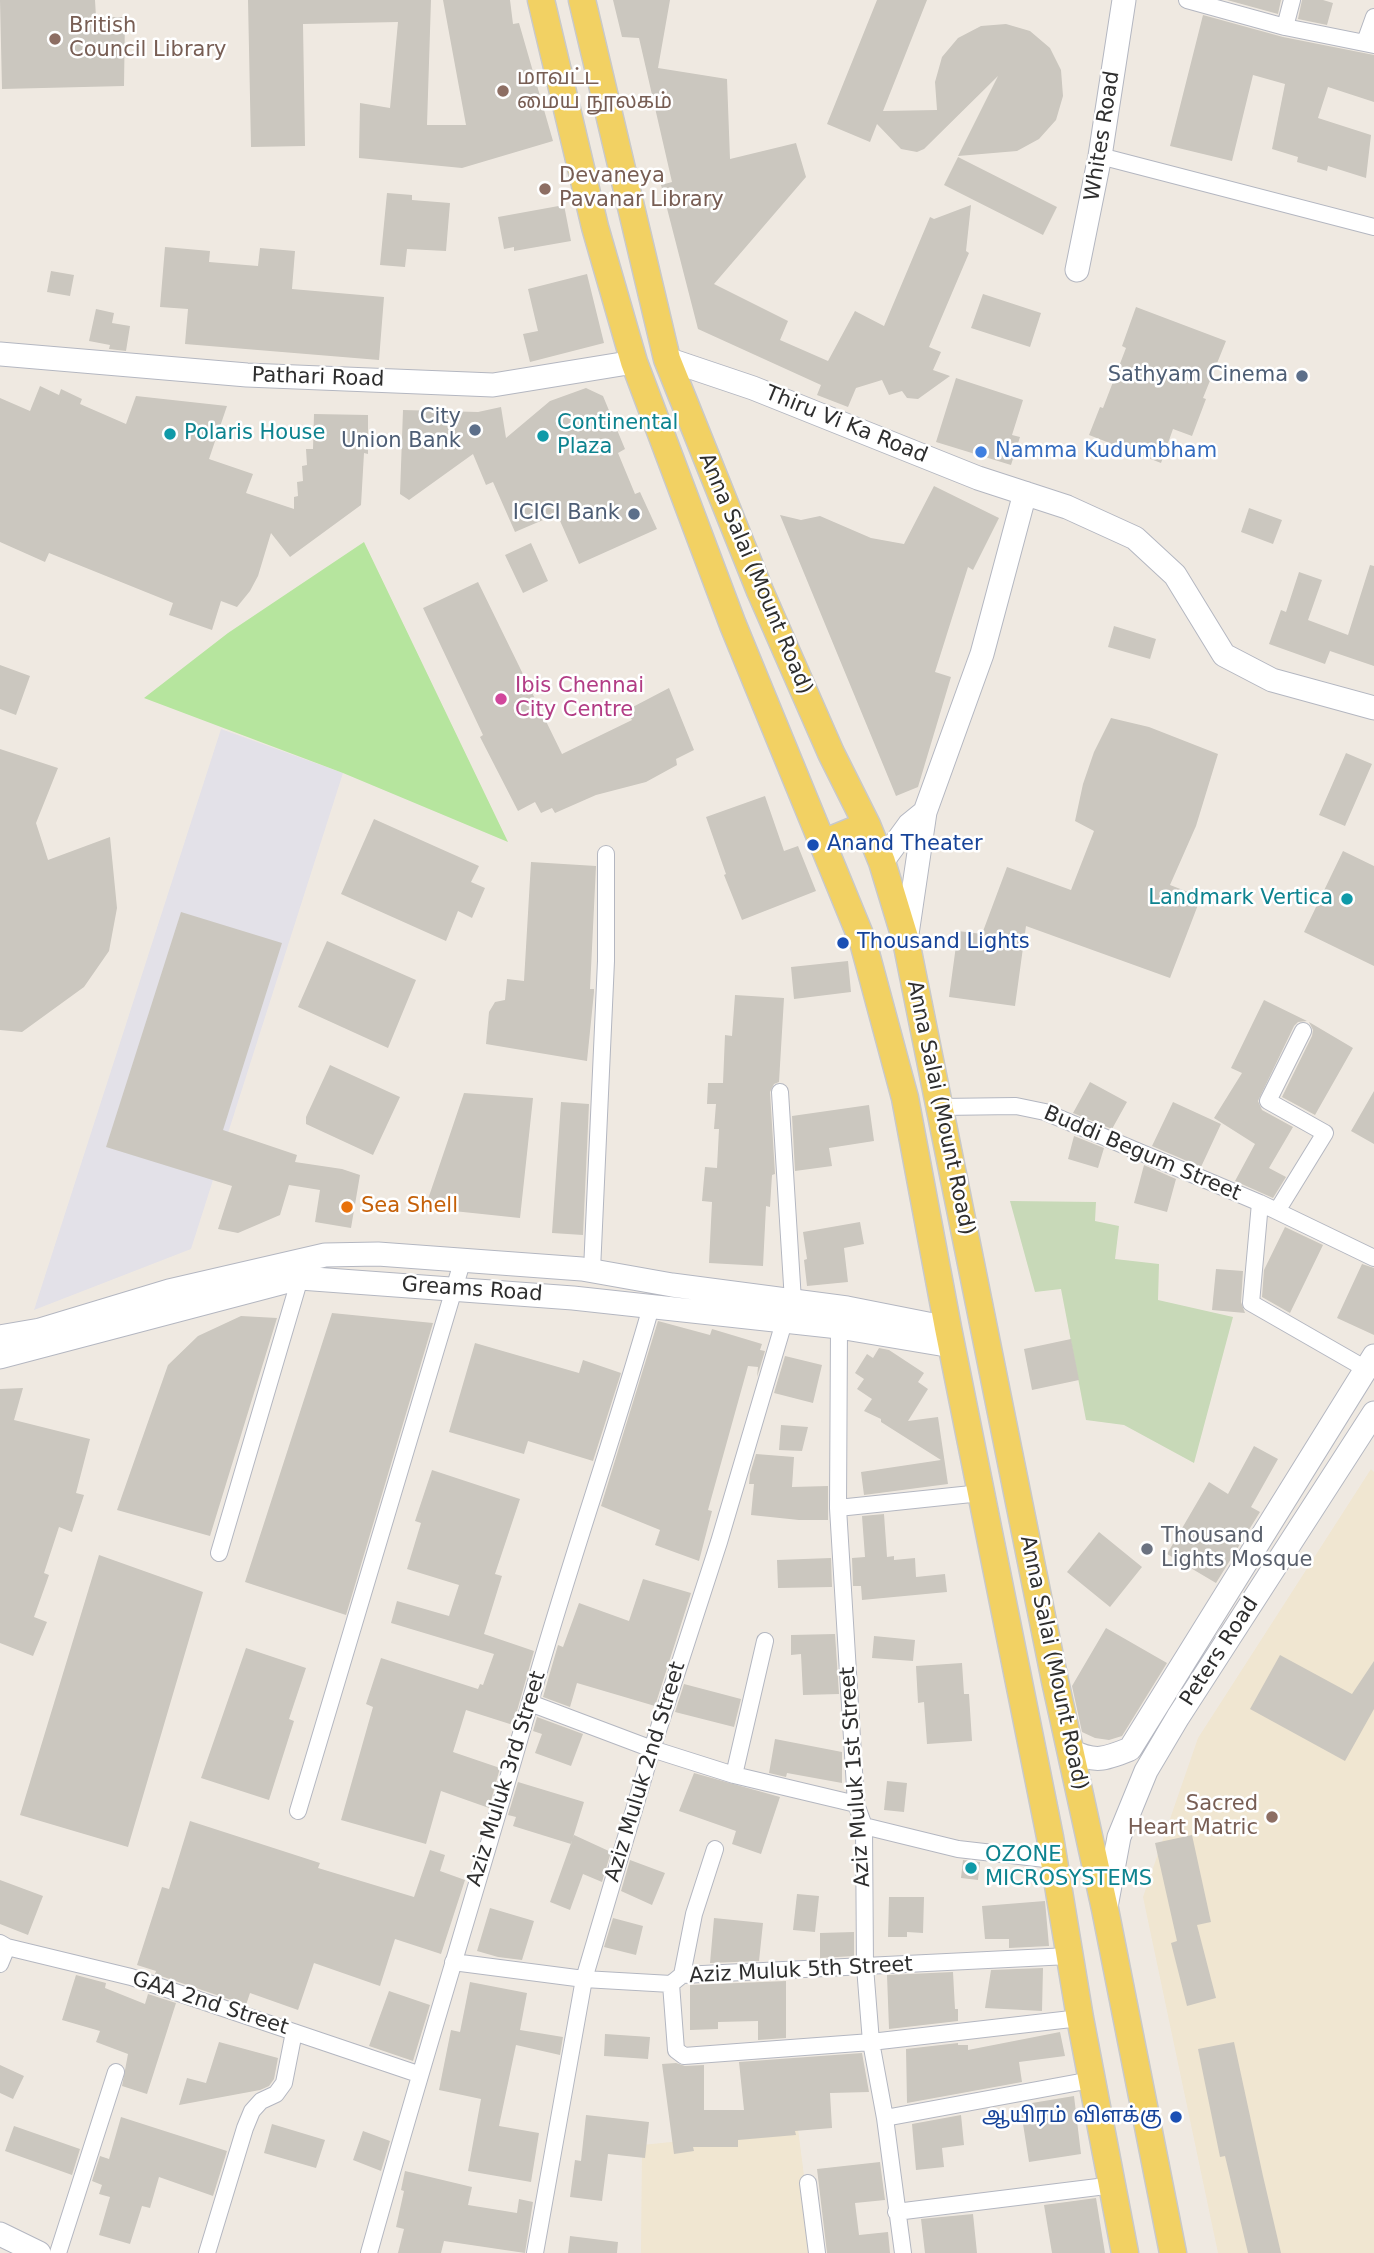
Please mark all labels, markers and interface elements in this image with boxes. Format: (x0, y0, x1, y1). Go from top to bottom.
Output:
place label: British Council Library (69, 14, 226, 64)
marker: British Council Library (47, 31, 63, 47)
place label: மாவட்ட மைய நூலகம் (517, 66, 672, 116)
street label: Whites Road (1080, 69, 1126, 203)
marker: மாவட்ட மைய நூலகம் (495, 83, 511, 99)
place label: Devaneya Pavanar Library (559, 164, 724, 214)
marker: Devaneya Pavanar Library (537, 181, 553, 197)
street label: Pathari Road (251, 363, 385, 393)
place label: Sathyam Cinema (1108, 363, 1288, 389)
marker: Sathyam Cinema (1294, 368, 1310, 384)
street label: Thiru Vi Ka Road (761, 381, 931, 469)
place label: City Union Bank (341, 405, 461, 455)
place label: Continental Plaza (557, 411, 678, 461)
place label: Polaris House (184, 421, 325, 447)
marker: City Union Bank (467, 422, 483, 438)
marker: Polaris House (162, 426, 178, 442)
marker: Continental Plaza (535, 428, 551, 444)
place label: Namma Kudumbham (995, 439, 1217, 465)
marker: Namma Kudumbham (973, 444, 989, 460)
street label: Anna Salai (Mount Road) (693, 450, 817, 698)
place label: ICICI Bank (513, 501, 620, 527)
marker: ICICI Bank (626, 506, 642, 522)
place label: Ibis Chennai City Centre (515, 674, 644, 724)
marker: Ibis Chennai City Centre (493, 691, 509, 707)
place label: Anand Theater (827, 832, 983, 858)
marker: Anand Theater (805, 837, 821, 853)
place label: Landmark Vertica (1148, 886, 1333, 912)
marker: Landmark Vertica (1339, 891, 1355, 907)
place label: Thousand Lights (857, 930, 1030, 956)
marker: Thousand Lights (835, 935, 851, 951)
street label: Anna Salai (Mount Road) (901, 978, 979, 1238)
street label: Buddi Begum Street (1040, 1101, 1244, 1207)
place label: Sea Shell (361, 1194, 458, 1220)
marker: Sea Shell (339, 1199, 355, 1215)
street label: Greams Road (401, 1273, 543, 1307)
place label: Thousand Lights Mosque (1161, 1524, 1312, 1574)
street label: Anna Salai (Mount Road) (1014, 1533, 1092, 1793)
marker: Thousand Lights Mosque (1139, 1541, 1155, 1557)
street label: Peters Road (1175, 1593, 1265, 1711)
street label: Aziz Muluk 2nd Street (601, 1659, 691, 1885)
street label: Aziz Muluk 1st Street (836, 1666, 876, 1888)
street label: Aziz Muluk 3rd Street (462, 1668, 552, 1890)
place label: Sacred Heart Matric (1128, 1792, 1258, 1842)
marker: Sacred Heart Matric (1264, 1809, 1280, 1825)
place label: OZONE MICROSYSTEMS (985, 1843, 1152, 1893)
marker: OZONE MICROSYSTEMS (963, 1860, 979, 1876)
street label: Aziz Muluk 5th Street (689, 1953, 913, 1989)
street label: GAA 2nd Street (129, 1967, 291, 2041)
place label: ஆயிரம் விளக்கு (982, 2104, 1162, 2130)
marker: ஆயிரம் விளக்கு (1168, 2109, 1184, 2125)

